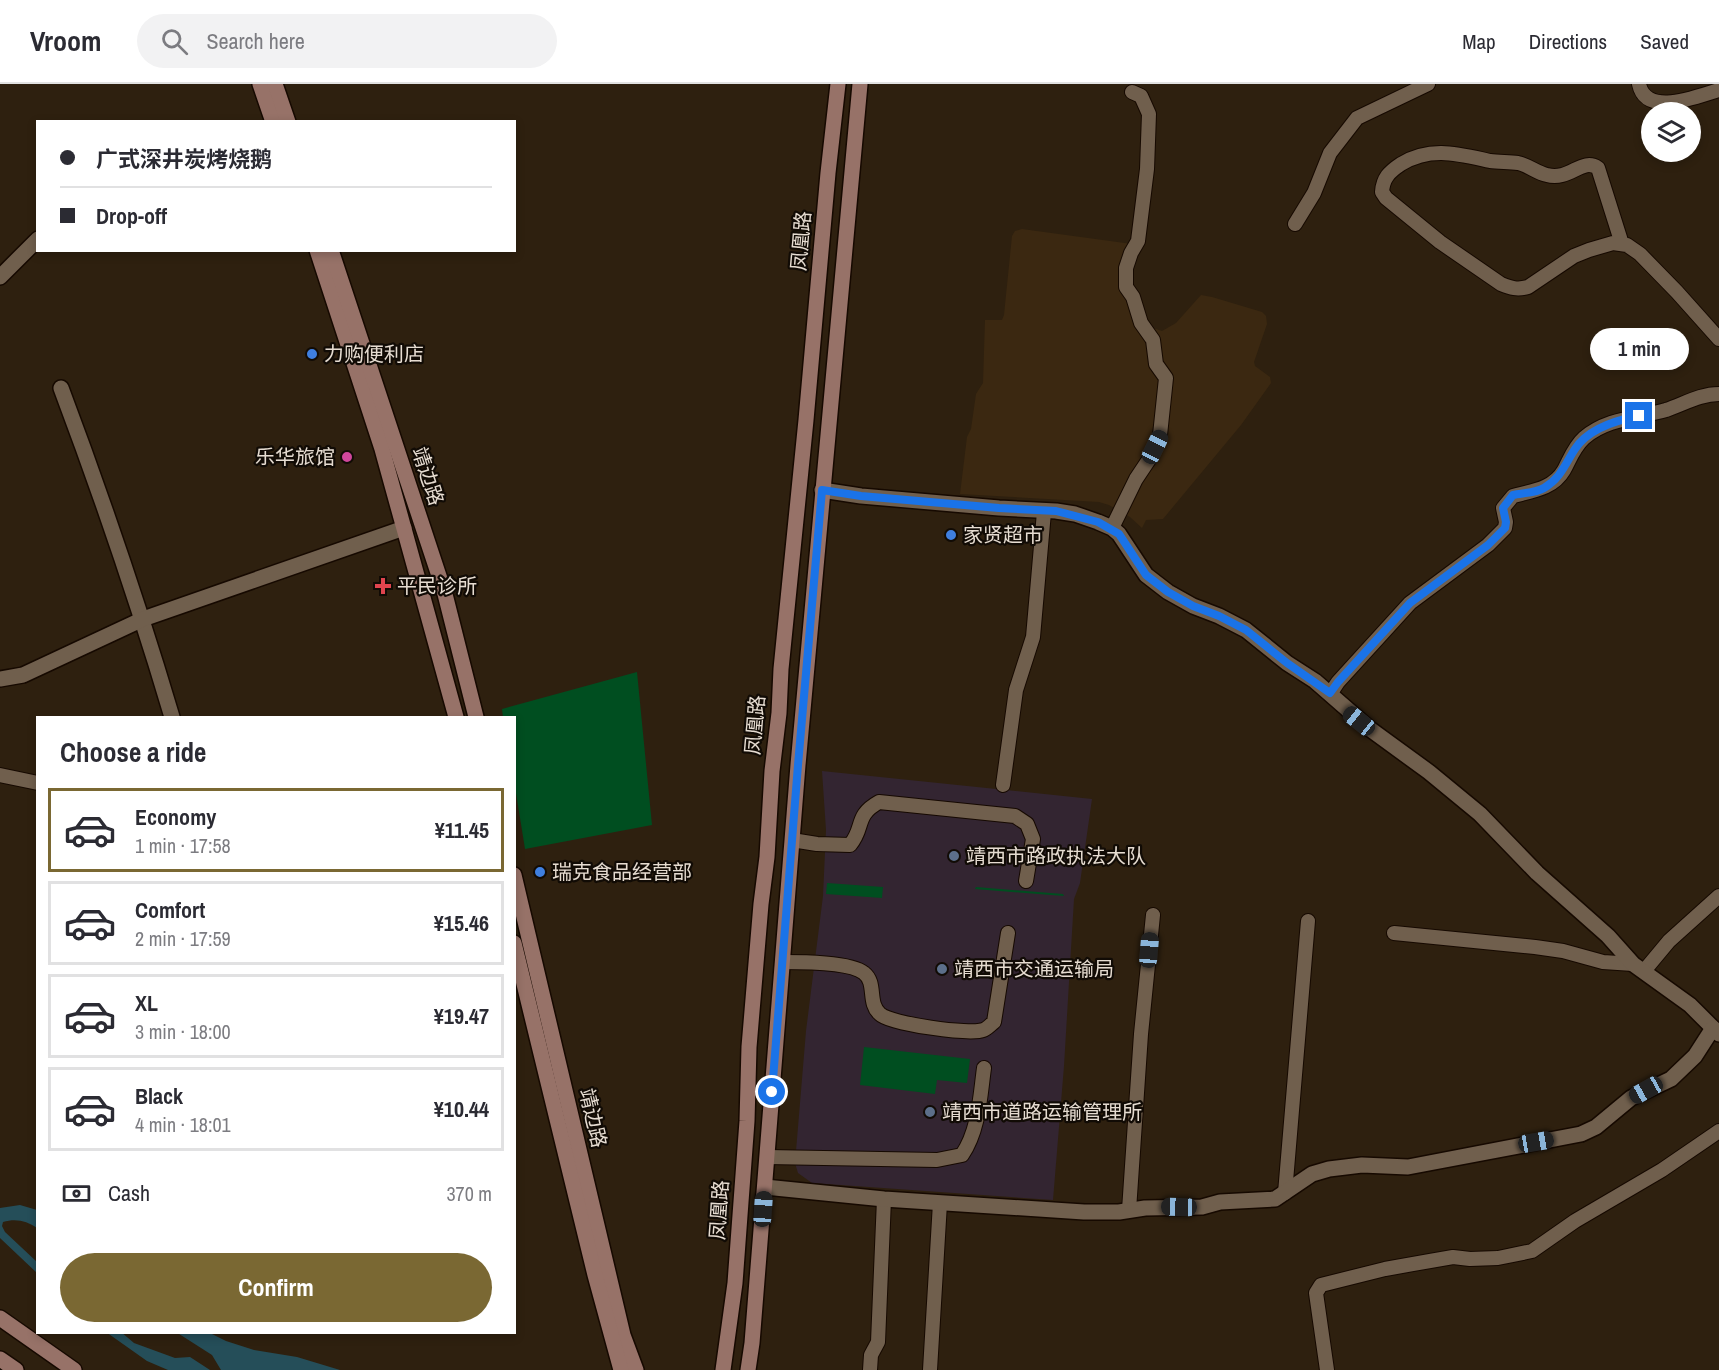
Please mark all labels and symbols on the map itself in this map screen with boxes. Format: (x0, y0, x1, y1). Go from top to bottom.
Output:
street label: 凤凰路 (784, 210, 817, 272)
callout: 1 min (1590, 329, 1688, 371)
place label: 力购便利店 (324, 340, 424, 367)
marker: 力购便利店 (305, 347, 319, 361)
route end (1625, 402, 1652, 429)
car (1139, 427, 1171, 467)
place label: 乐华旅馆 (255, 443, 335, 470)
street label: 靖边路 (406, 443, 451, 509)
marker: 乐华旅馆 (340, 450, 354, 464)
place label: 家贤超市 (963, 521, 1043, 548)
marker: 家贤超市 (944, 528, 958, 542)
place label: 平民诊所 (397, 572, 477, 599)
marker: 平民诊所 (374, 577, 392, 595)
street label: 凤凰路 (738, 694, 771, 756)
car (1339, 703, 1379, 739)
place label: 靖西市路政执法大队 (966, 842, 1146, 869)
marker: 靖西市路政执法大队 (947, 849, 961, 863)
place label: 瑞克食品经营部 (552, 858, 692, 885)
marker: 瑞克食品经营部 (533, 865, 547, 879)
car (1138, 931, 1160, 969)
place label: 靖西市交通运输局 (954, 955, 1114, 982)
marker: 靖西市交通运输局 (935, 962, 949, 976)
car (1626, 1073, 1666, 1107)
route start (758, 1078, 785, 1105)
street label: 靖边路 (574, 1086, 613, 1150)
place label: 靖西市道路运输管理所 (942, 1098, 1142, 1125)
marker: 靖西市道路运输管理所 (923, 1105, 937, 1119)
car (1517, 1130, 1555, 1154)
street label: 凤凰路 (703, 1179, 734, 1241)
car (753, 1190, 773, 1228)
car (1161, 1198, 1197, 1216)

